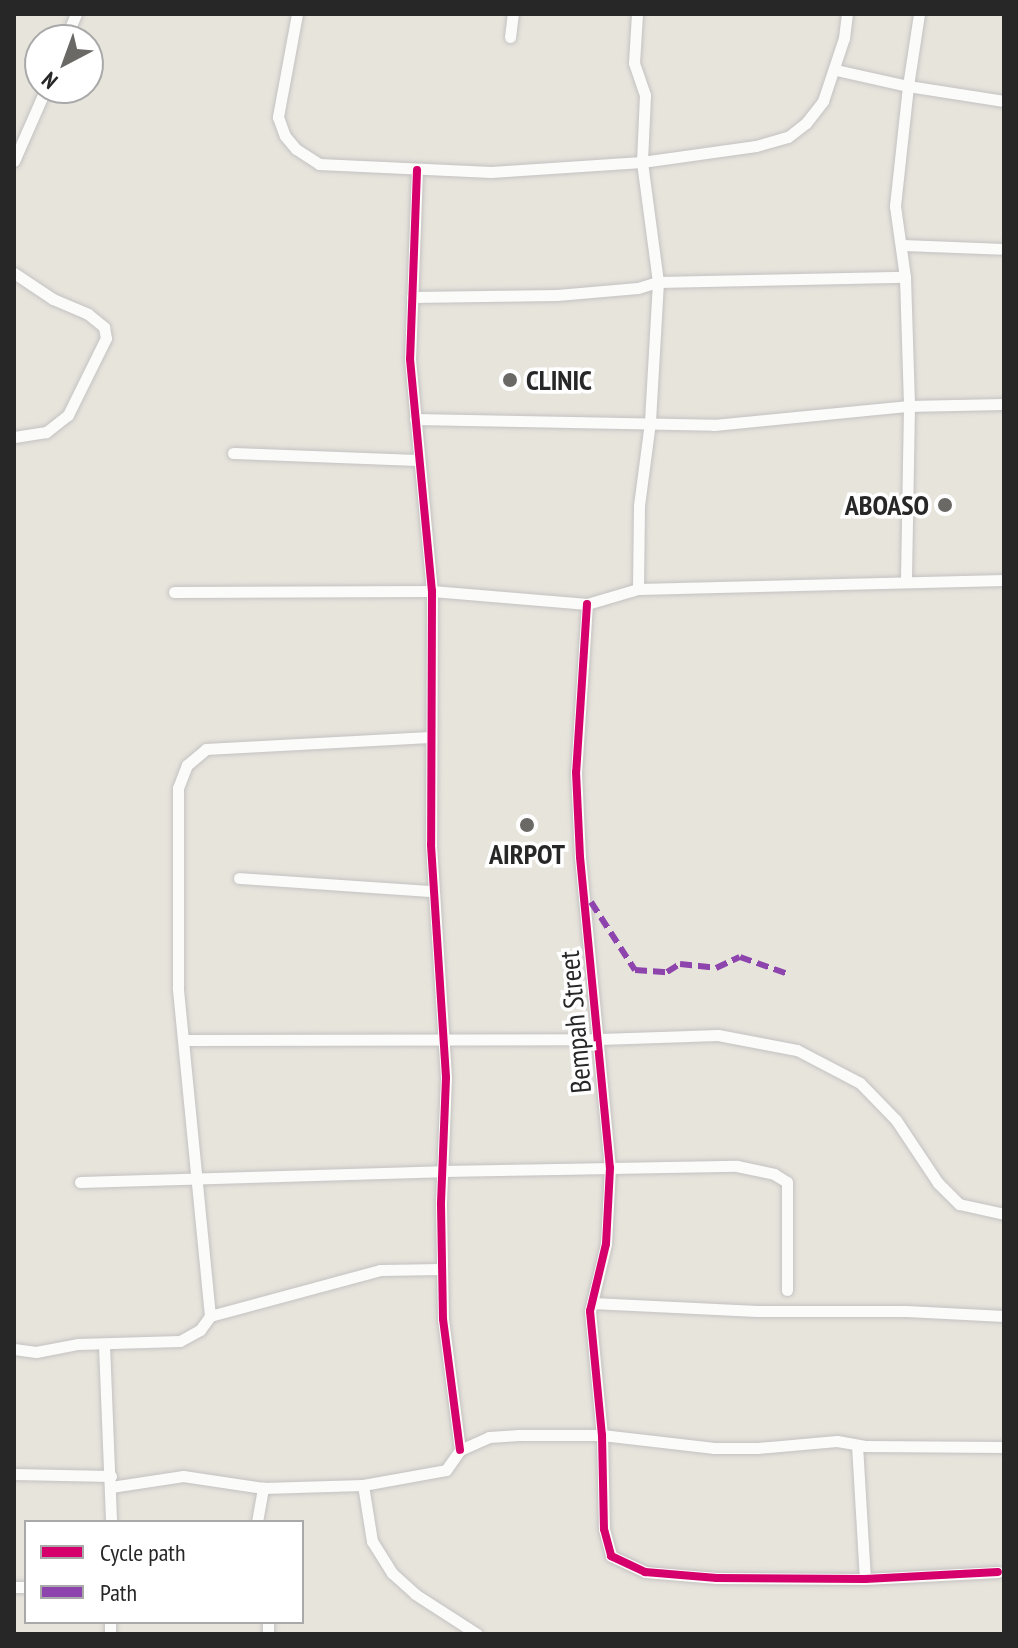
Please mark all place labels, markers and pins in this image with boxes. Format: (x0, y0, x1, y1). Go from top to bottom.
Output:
place label: CLINIC (526, 363, 592, 397)
marker: CLINIC (501, 371, 519, 389)
place label: ABOASO (845, 488, 929, 522)
marker: ABOASO (936, 496, 954, 514)
marker: AIRPOT (518, 816, 536, 834)
place label: AIRPOT (489, 837, 565, 871)

